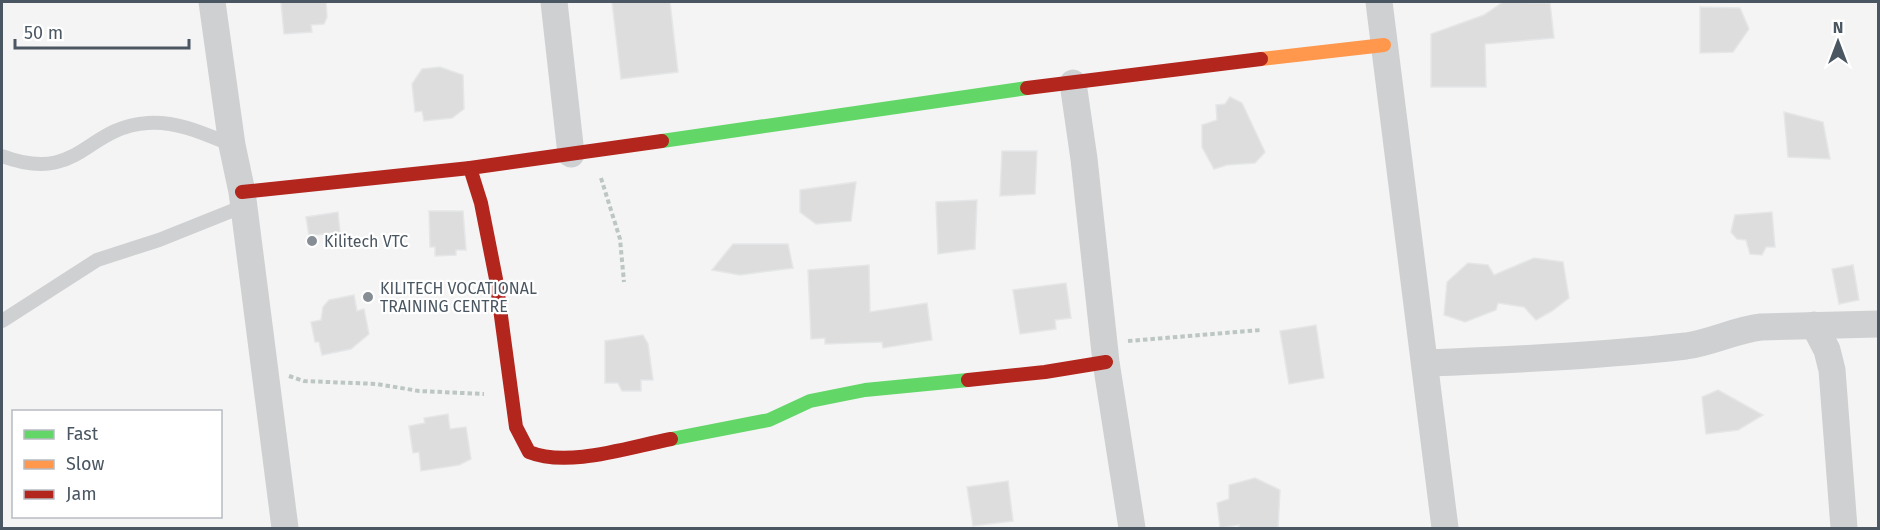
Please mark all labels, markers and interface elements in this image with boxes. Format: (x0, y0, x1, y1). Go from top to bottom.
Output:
scale bar (15, 12, 189, 50)
north arrow (1808, 12, 1868, 72)
text: N (1833, 18, 1843, 37)
text: 50 m (24, 22, 63, 44)
place label: Kilitech VTC (324, 232, 408, 251)
marker: Kilitech VTC (305, 234, 319, 248)
place label: KILITECH VOCATIONAL TRAINING CENTRE (380, 279, 537, 316)
marker: KILITECH VOCATIONAL TRAINING CENTRE (361, 290, 375, 304)
legend (12, 410, 222, 518)
text: Fast (66, 423, 99, 445)
text: Slow (66, 453, 105, 475)
text: Jam (66, 483, 97, 505)

